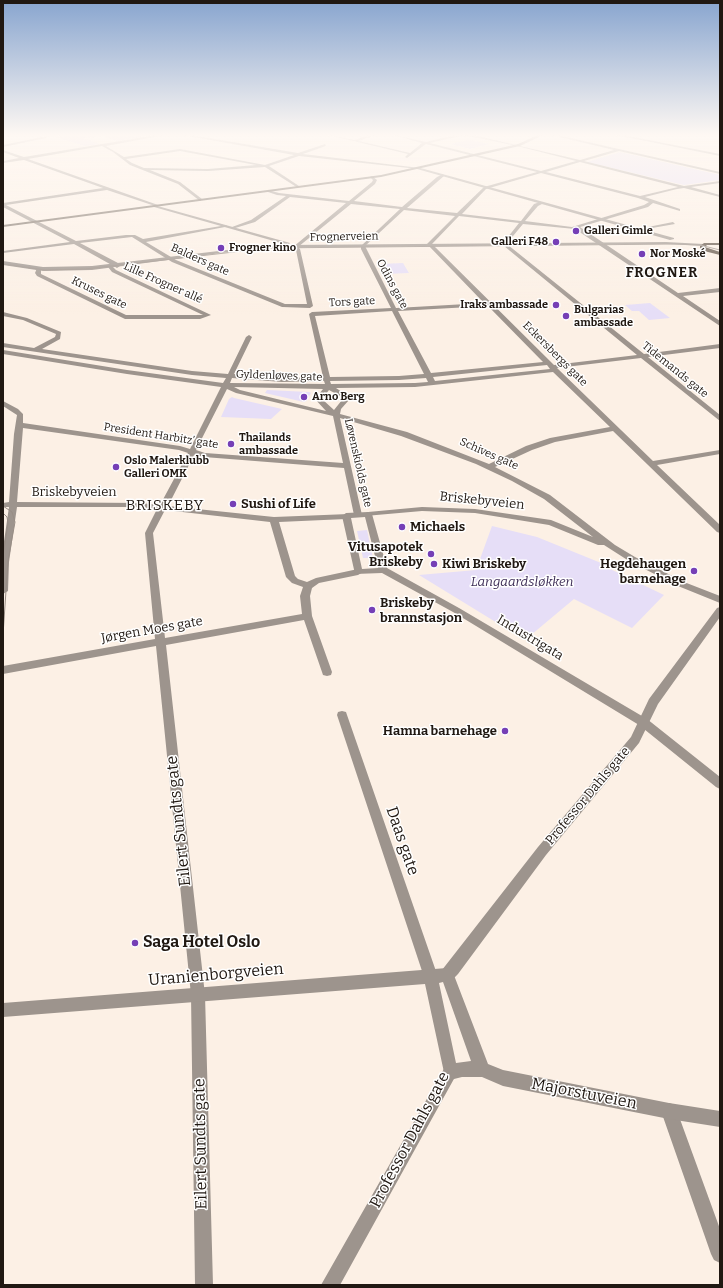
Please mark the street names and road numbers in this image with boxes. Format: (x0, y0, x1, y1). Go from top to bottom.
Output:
street label: Frognerveien (310, 230, 378, 244)
street label: Balders gate (169, 241, 231, 279)
street label: Odins gate (373, 257, 411, 311)
street label: Lille Frogner allé (121, 260, 205, 306)
street label: Kruses gate (69, 274, 129, 312)
street label: Tors gate (329, 294, 375, 310)
street label: Eckersbergs gate (520, 319, 590, 389)
street label: Tidemands gate (639, 339, 711, 401)
street label: Gyldenløves gate (236, 368, 322, 384)
street label: Løvenskiolds gate (341, 417, 375, 509)
street label: President Harbitz’ gate (103, 420, 219, 452)
street label: Schives gate (458, 435, 520, 473)
street label: Briskebyveien (31, 484, 117, 500)
street label: Briskebyveien (439, 489, 525, 513)
street label: Industrigata (494, 612, 566, 664)
street label: Jørgen Moes gate (100, 613, 204, 647)
street label: Professor Dahls gate (543, 744, 633, 848)
street label: Eilert Sundts gate (163, 755, 195, 887)
street label: Daas gate (381, 804, 423, 878)
street label: Uranienborgveien (148, 960, 284, 990)
street label: Professor Dahls gate (366, 1069, 454, 1211)
street label: Majorstuveien (530, 1074, 638, 1114)
street label: Eilert Sundts gate (190, 1078, 212, 1210)

